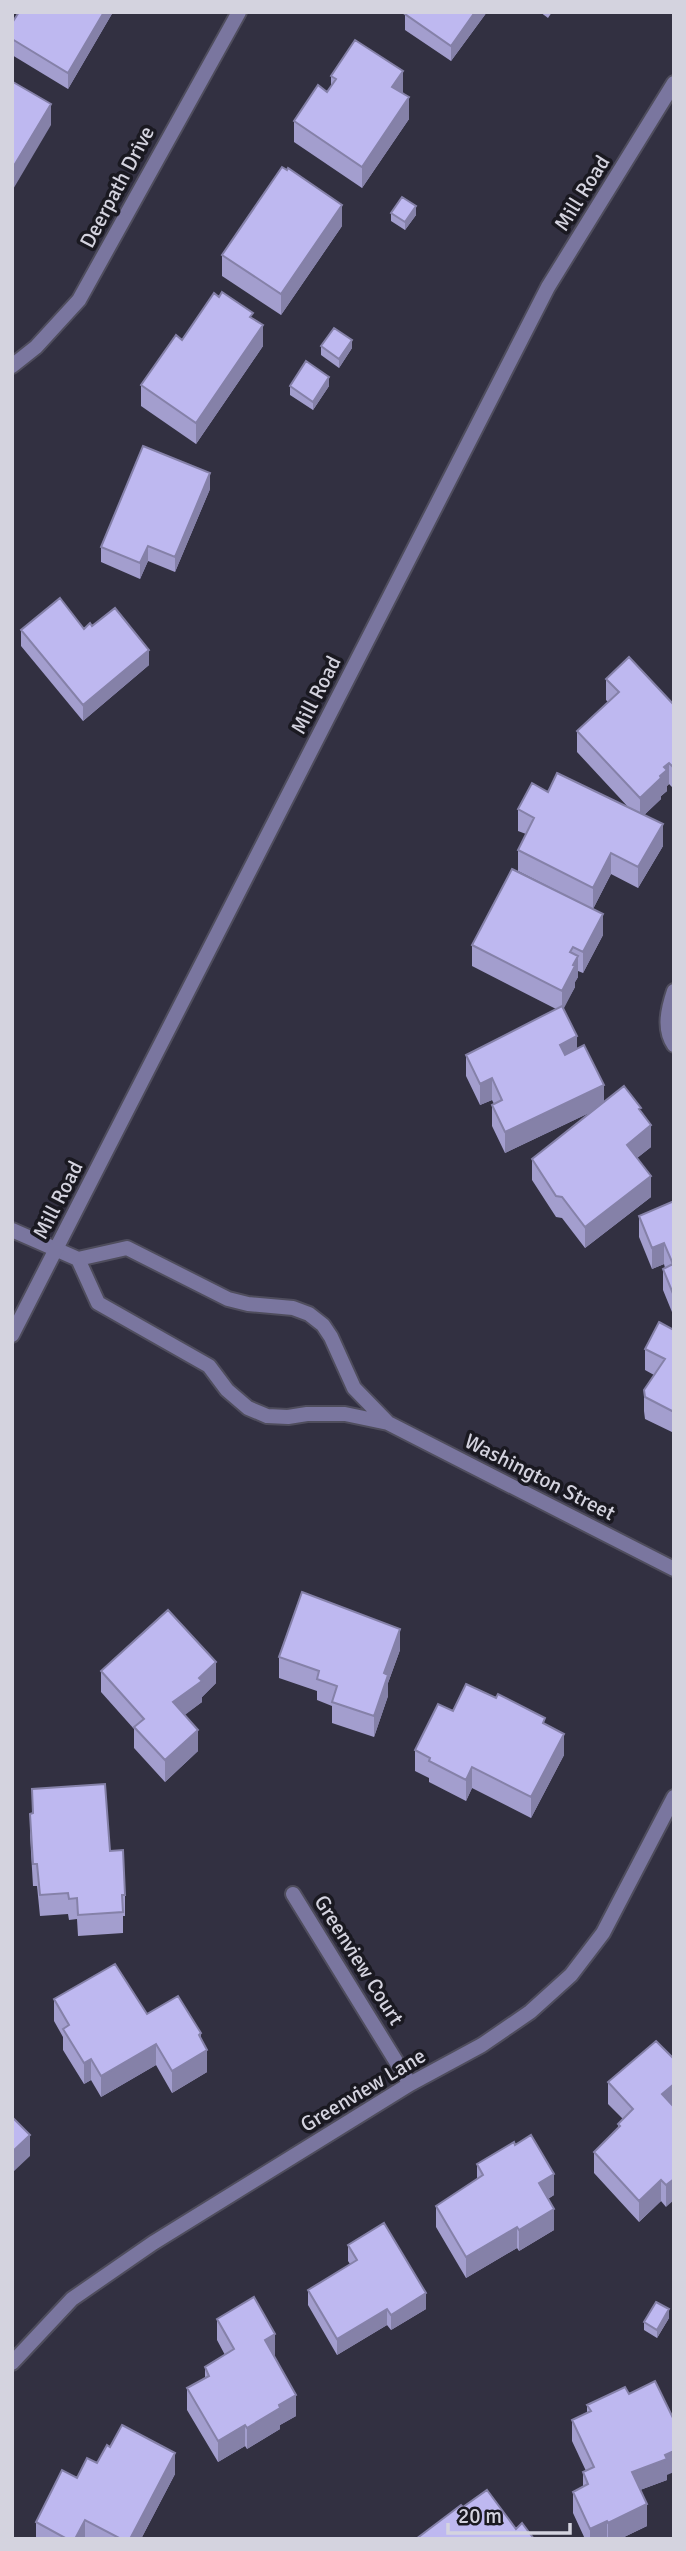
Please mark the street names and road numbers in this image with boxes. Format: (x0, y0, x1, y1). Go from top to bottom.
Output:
street label: Deerpath Drive (74, 122, 160, 252)
street label: Mill Road (549, 150, 615, 236)
street label: Mill Road (285, 652, 347, 738)
street label: Mill Road (27, 1157, 89, 1243)
street label: Washington Street (460, 1428, 620, 1526)
street label: Greenview Court (309, 1890, 409, 2030)
street label: Greenview Lane (296, 2042, 430, 2138)

